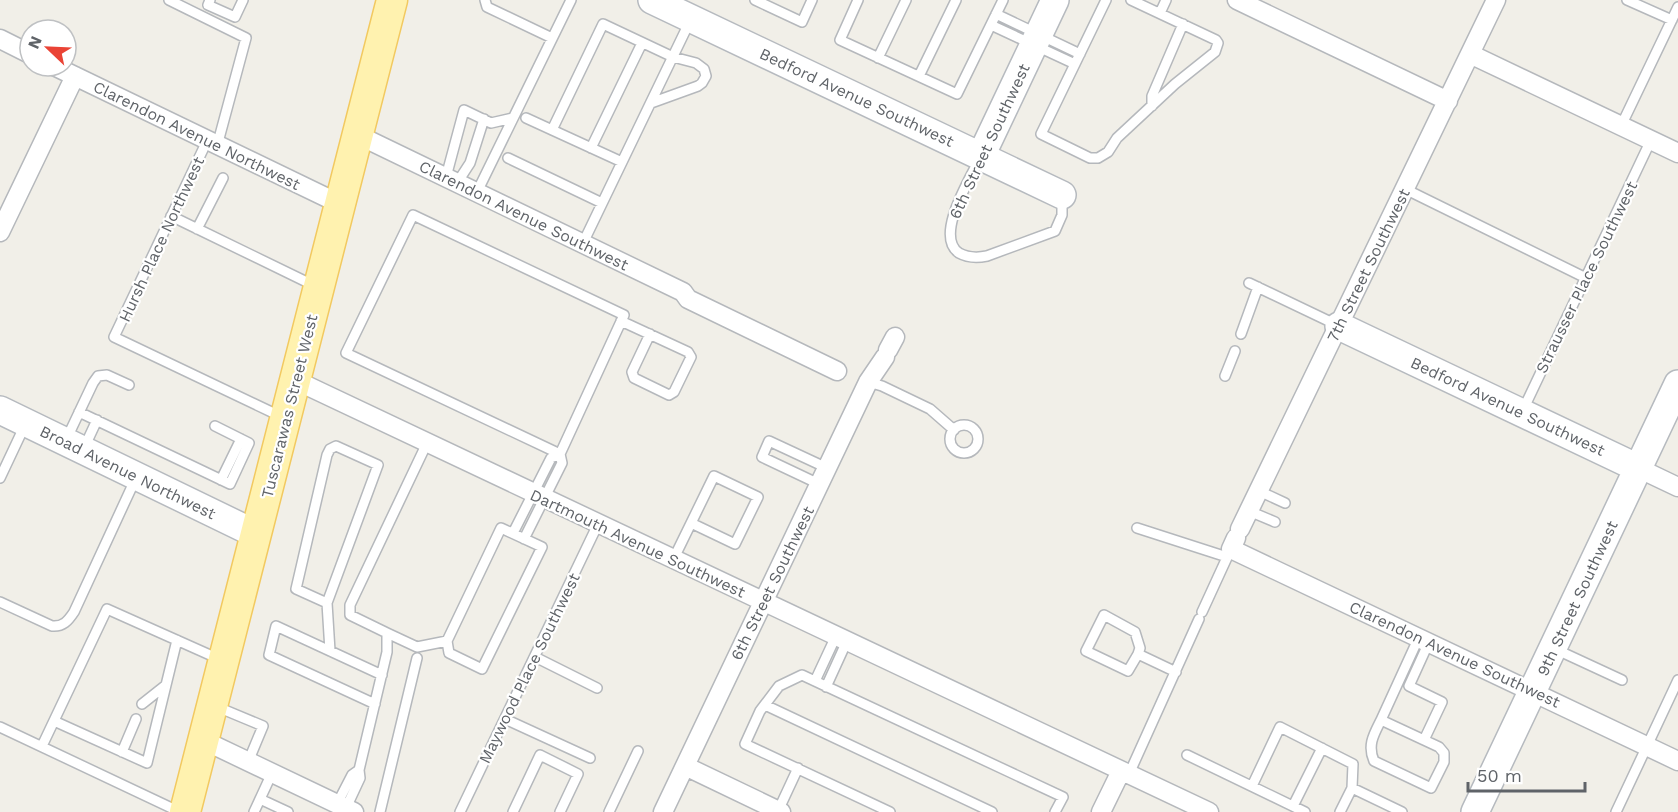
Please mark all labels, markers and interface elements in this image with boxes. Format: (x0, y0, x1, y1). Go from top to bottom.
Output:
north arrow (18, 18, 78, 78)
text: N (24, 33, 46, 52)
street label: Bedford Avenue Southwest (757, 44, 957, 151)
street label: 6th Street Southwest (945, 60, 1034, 222)
street label: Clarendon Avenue Northwest (90, 77, 304, 194)
street label: Hursh Place Northwest (115, 153, 208, 325)
street label: Clarendon Avenue Southwest (416, 156, 632, 275)
street label: Strausser Place Southwest (1532, 178, 1641, 376)
street label: 7th Street Southwest (1323, 185, 1414, 345)
street label: Tuscarawas Street West (257, 312, 322, 500)
street label: Bedford Avenue Southwest (1408, 353, 1608, 460)
street label: Broad Avenue Northwest (37, 421, 219, 524)
street label: Dartmouth Avenue Southwest (527, 485, 749, 602)
street label: 6th Street Southwest (727, 503, 818, 663)
street label: 9th Street Southwest (1533, 517, 1622, 679)
street label: Maywood Place Southwest (475, 570, 584, 766)
street label: Clarendon Avenue Southwest (1346, 597, 1563, 712)
scale bar (1468, 755, 1585, 793)
text: 50 m (1477, 765, 1522, 786)

